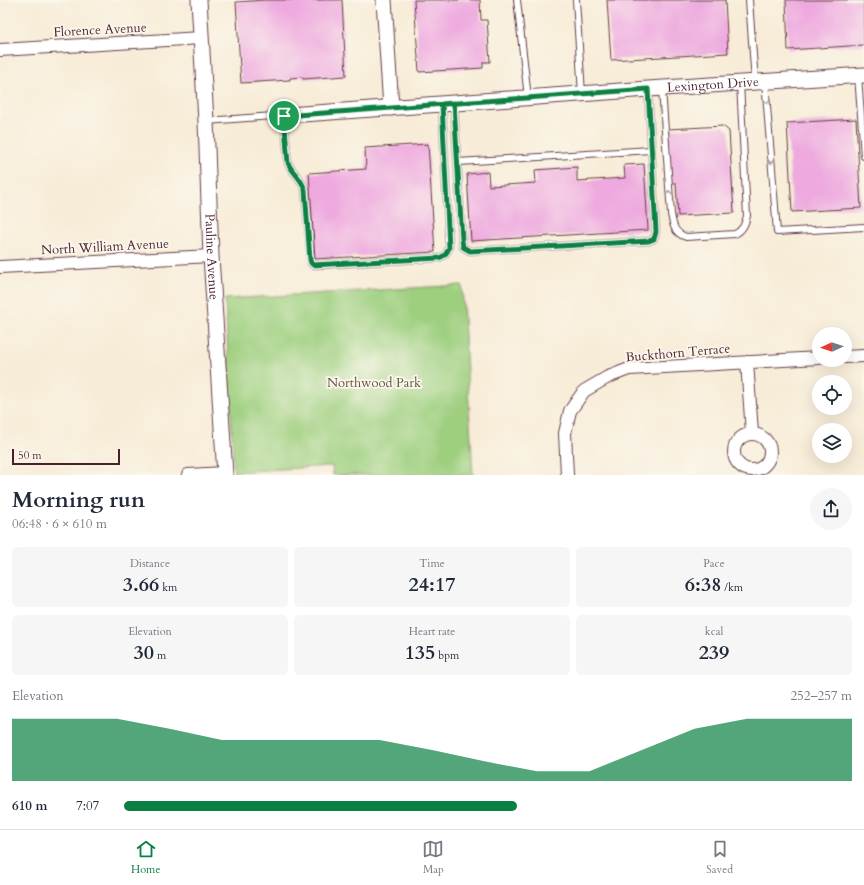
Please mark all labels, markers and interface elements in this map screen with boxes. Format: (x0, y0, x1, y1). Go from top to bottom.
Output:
street label: Florence Avenue (53, 19, 147, 41)
street label: Lexington Drive (666, 73, 760, 97)
one-way arrow (762, 98, 771, 104)
pin (267, 99, 301, 133)
icon: arrive (273, 105, 295, 127)
one-way arrow (767, 158, 776, 164)
one-way arrow (665, 190, 674, 196)
street label: Pauline Avenue (200, 213, 223, 300)
street label: North William Avenue (41, 235, 170, 259)
north arrow (812, 327, 852, 367)
map controls (812, 327, 852, 463)
street label: Buckthorn Terrace (625, 339, 731, 367)
park label: Northwood Park (327, 374, 421, 392)
button: locate (812, 375, 852, 415)
button: layers (812, 423, 852, 463)
scale bar (12, 447, 120, 466)
text: 50 m (18, 448, 42, 463)
text: Morning run (12, 485, 145, 515)
button: share (810, 488, 852, 530)
text: 06:48 · 6 × 610 m (12, 515, 107, 533)
text: Distance (130, 556, 170, 571)
text: Time (419, 556, 445, 571)
text: Pace (703, 556, 725, 571)
text: 3.66 (123, 571, 159, 598)
text: 24:17 (409, 571, 455, 598)
text: 6:38 (685, 571, 721, 598)
text: km (159, 580, 177, 595)
text: /km (721, 580, 743, 595)
text: Elevation (128, 624, 172, 639)
text: Heart rate (409, 624, 455, 639)
text: kcal (705, 624, 723, 639)
text: 30 (134, 639, 154, 666)
text: 135 (405, 639, 435, 666)
text: 239 (699, 639, 729, 666)
text: m (154, 648, 166, 663)
text: bpm (435, 648, 459, 663)
text: Elevation (12, 687, 64, 705)
text: 252–257 m (790, 687, 852, 705)
text: 610 m (12, 797, 47, 815)
text: 7:07 (76, 797, 99, 815)
tab: Home (131, 838, 160, 877)
tab: Map (422, 838, 444, 877)
tab: Saved (706, 838, 733, 877)

